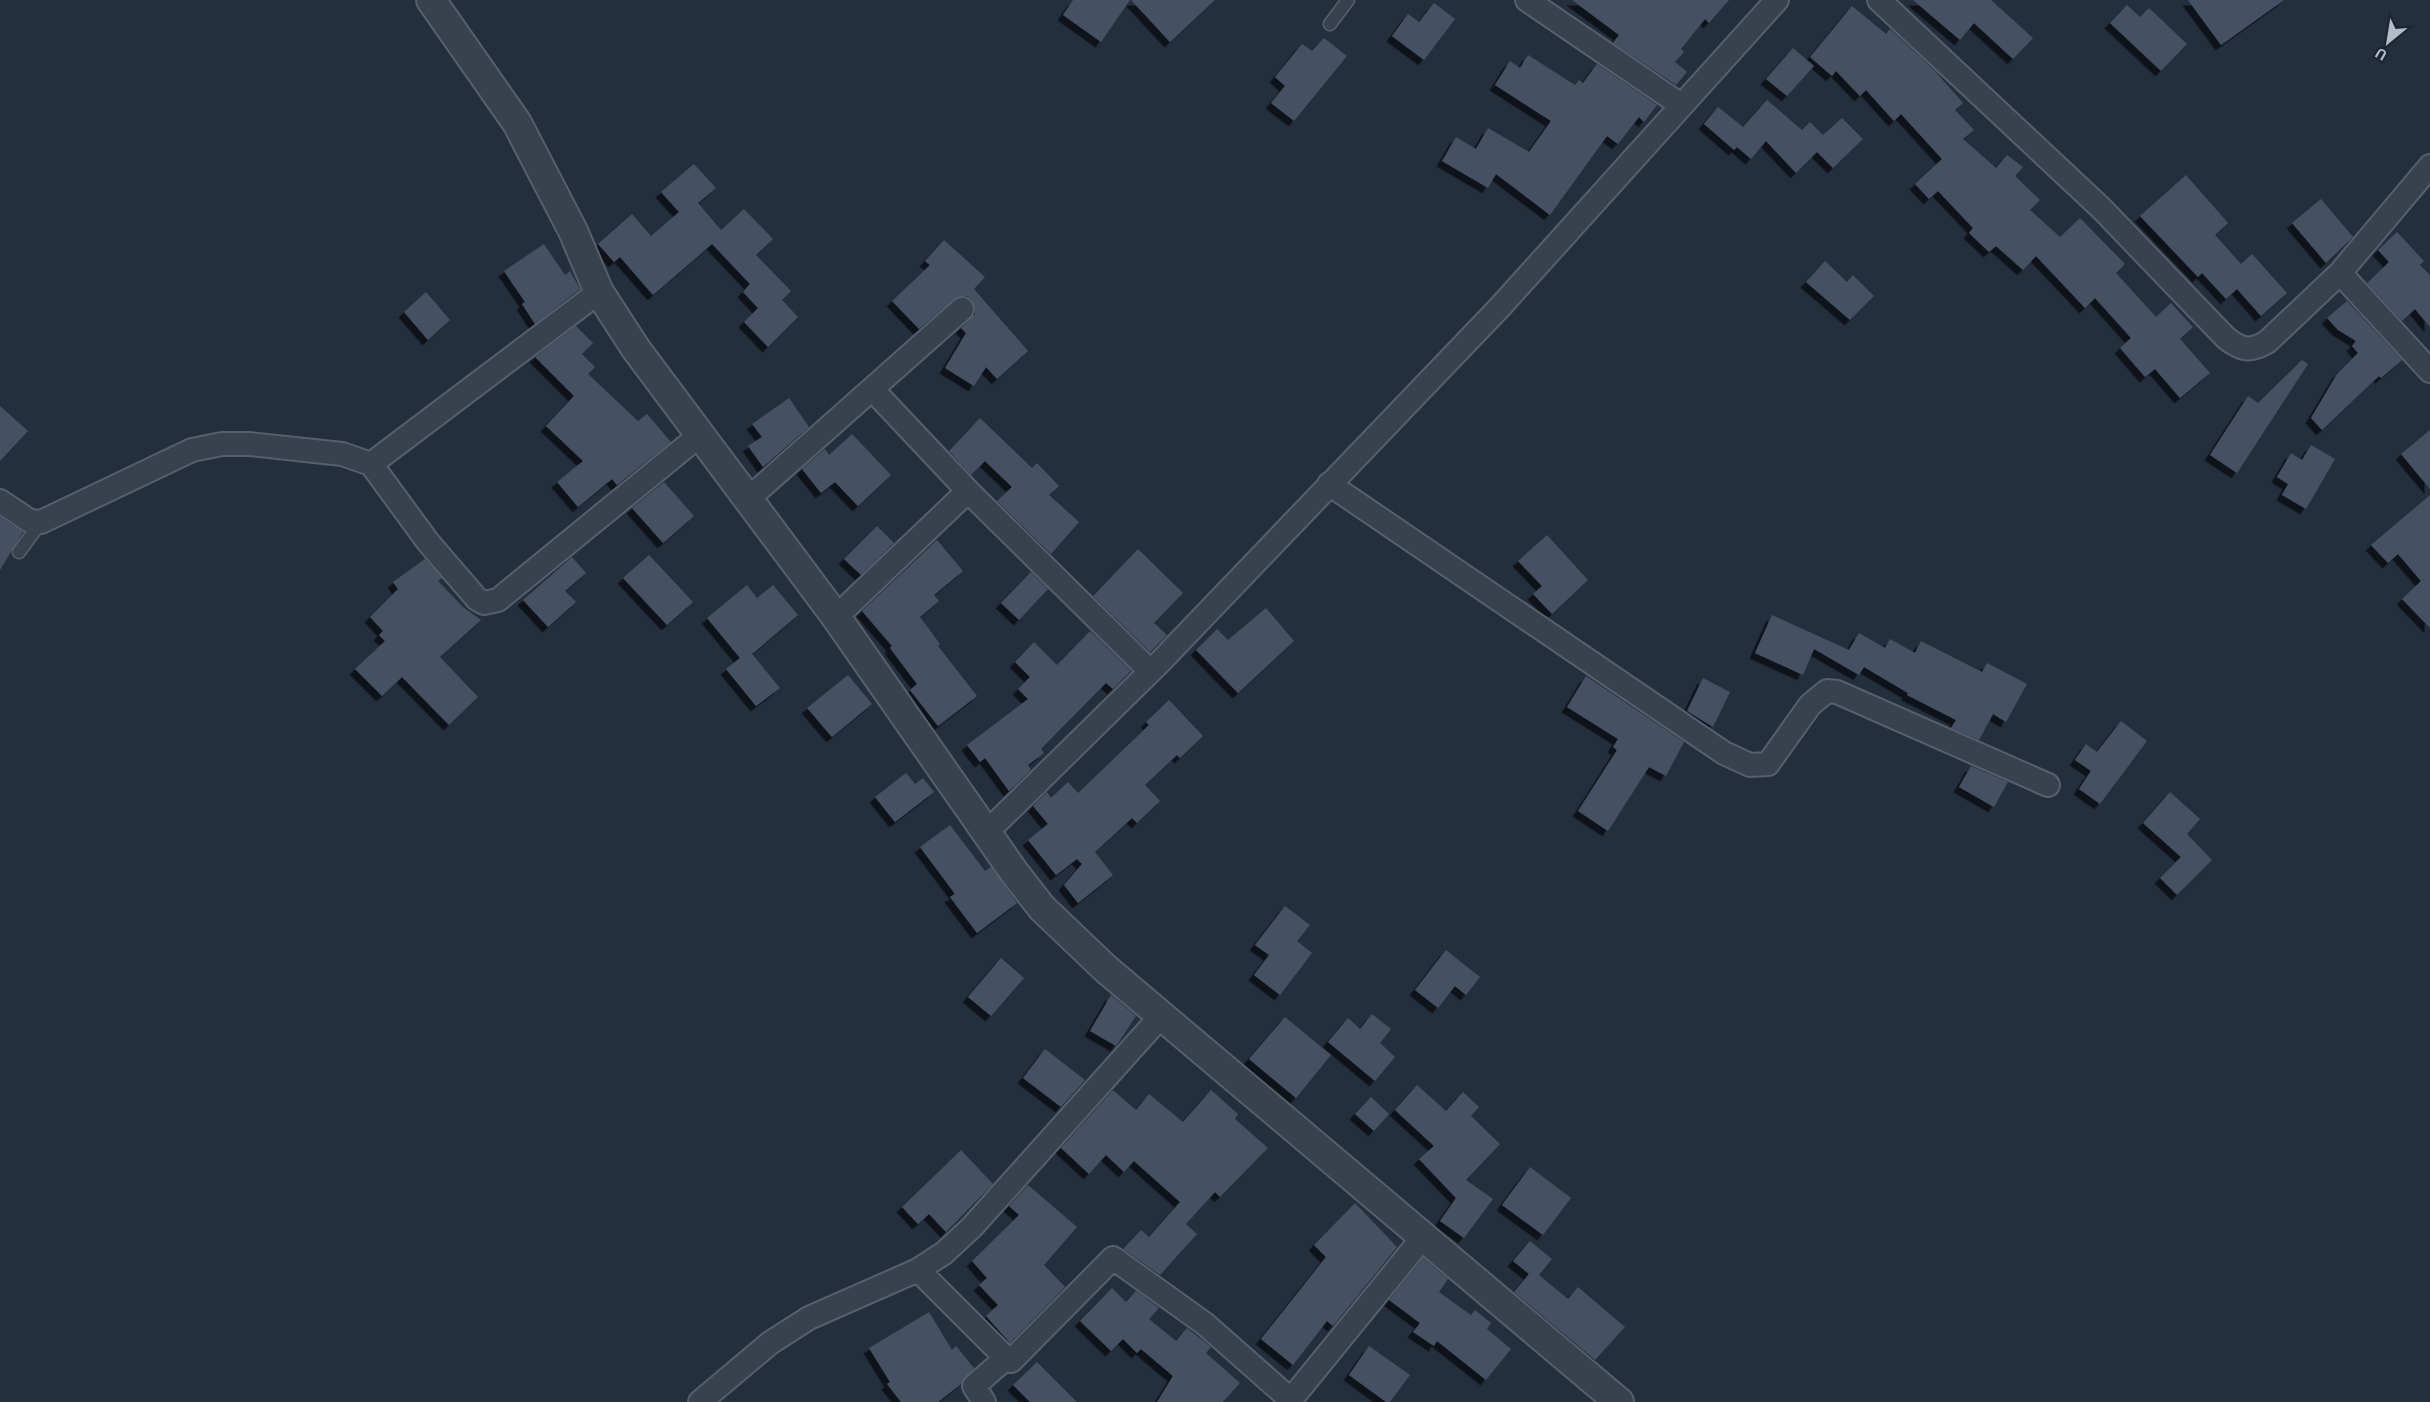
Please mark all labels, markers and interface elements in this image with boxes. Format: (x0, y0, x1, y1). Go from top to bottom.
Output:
north arrow (2358, 12, 2418, 72)
text: U (2373, 45, 2389, 64)

